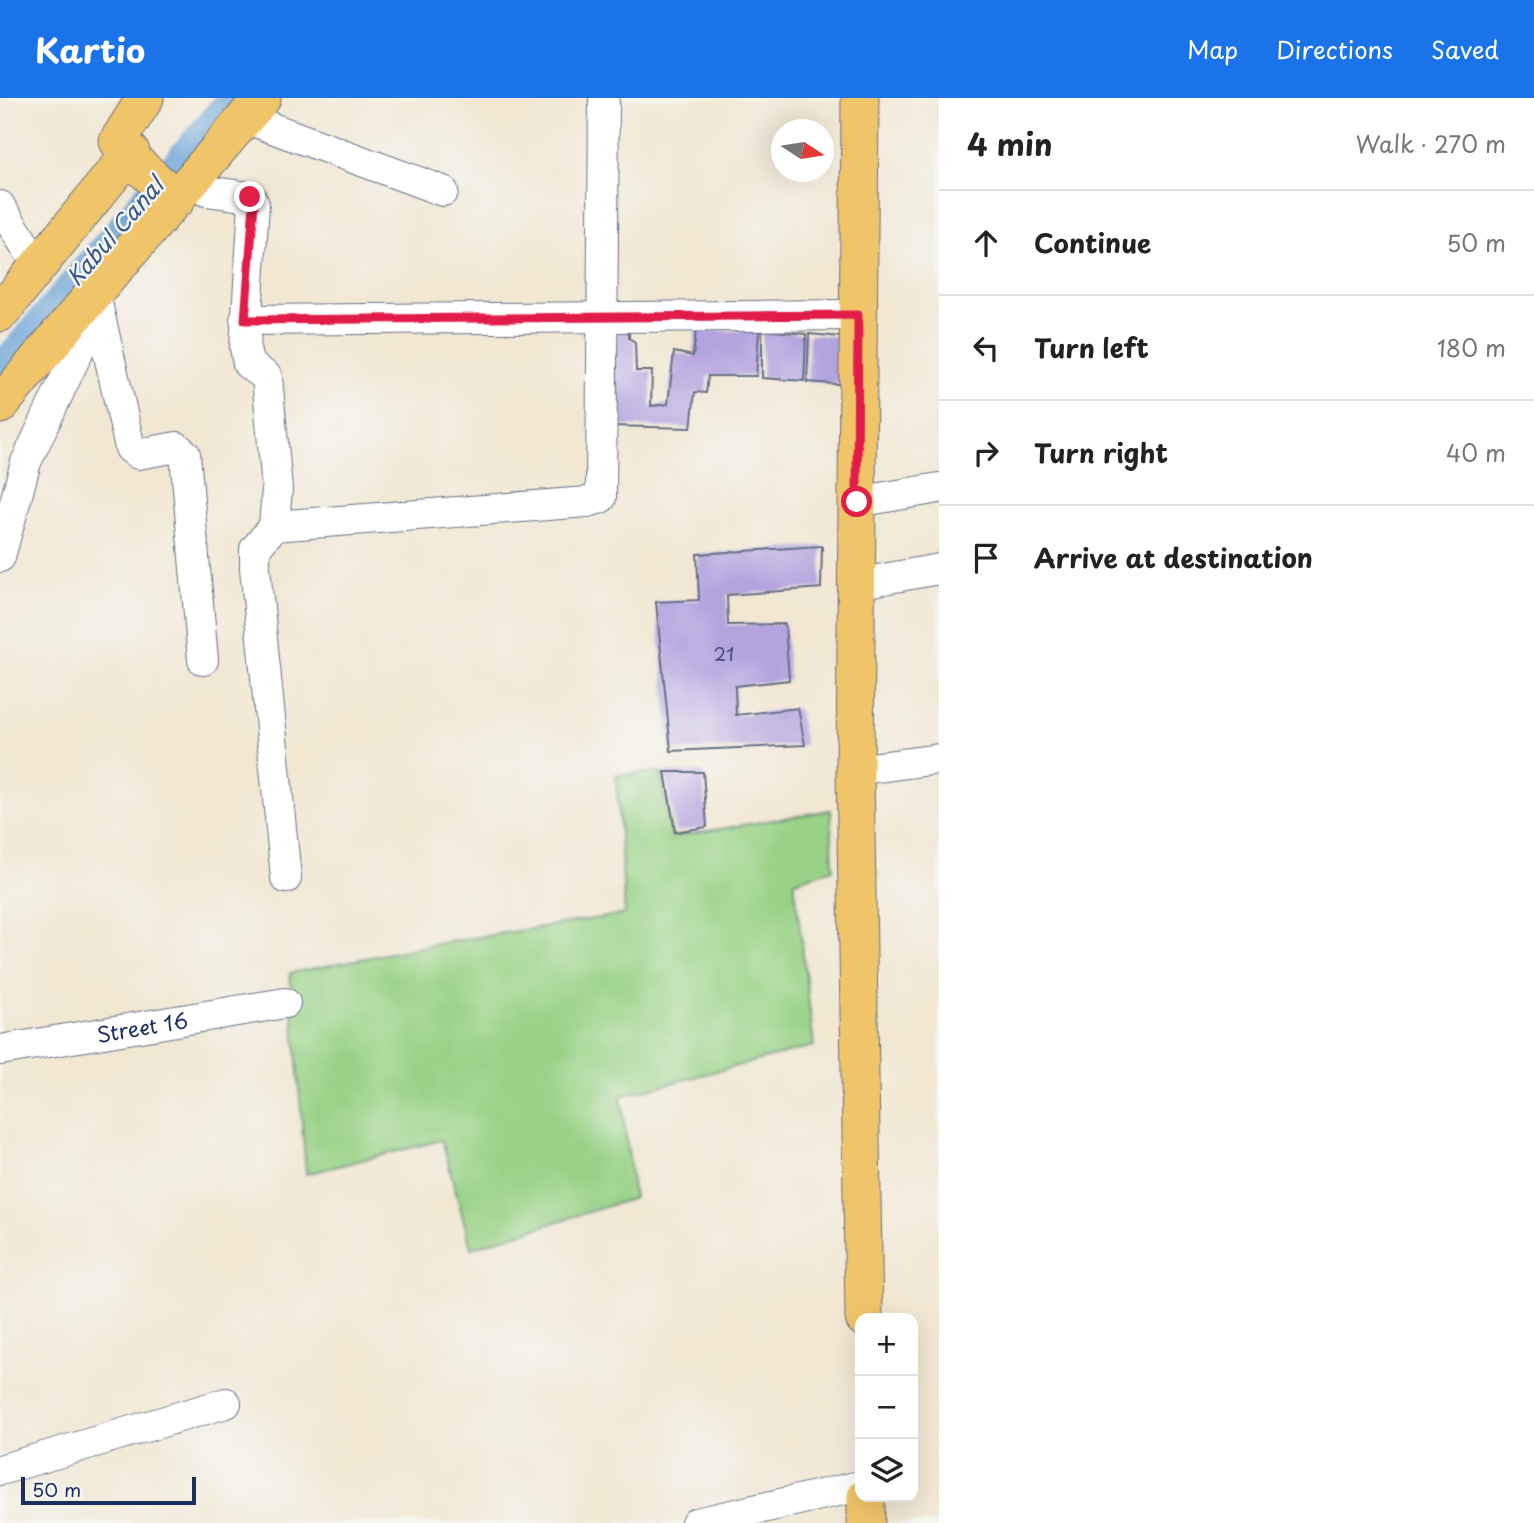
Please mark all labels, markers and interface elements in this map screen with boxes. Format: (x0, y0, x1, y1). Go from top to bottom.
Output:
text: Kartio (35, 24, 145, 74)
text: Map (1187, 31, 1238, 67)
text: Directions (1276, 31, 1393, 67)
text: Saved (1431, 31, 1499, 67)
north arrow (771, 119, 834, 182)
text: 4 min (967, 121, 1053, 166)
text: Walk · 270 m (1356, 126, 1506, 161)
water label: Kabul Canal (57, 166, 173, 293)
route end (234, 181, 265, 212)
text: Continue (1034, 223, 1151, 262)
icon: ahead (967, 224, 1005, 262)
text: 50 m (1446, 225, 1506, 260)
text: Turn left (1034, 328, 1149, 367)
icon: left (967, 329, 1005, 367)
text: 180 m (1437, 330, 1506, 365)
text: Turn right (1034, 433, 1168, 472)
icon: right (967, 434, 1005, 472)
text: 40 m (1446, 435, 1506, 470)
route start (841, 486, 872, 517)
text: Arrive at destination (1034, 538, 1313, 577)
icon: arrive (967, 539, 1005, 577)
house number: 21 (714, 640, 734, 667)
street label: Street 16 (94, 1003, 190, 1050)
map controls (855, 1313, 918, 1502)
button: + (855, 1313, 918, 1376)
button: − (855, 1376, 918, 1439)
button: layers (855, 1439, 918, 1502)
scale bar (21, 1474, 196, 1506)
text: 50 m (32, 1475, 81, 1503)

